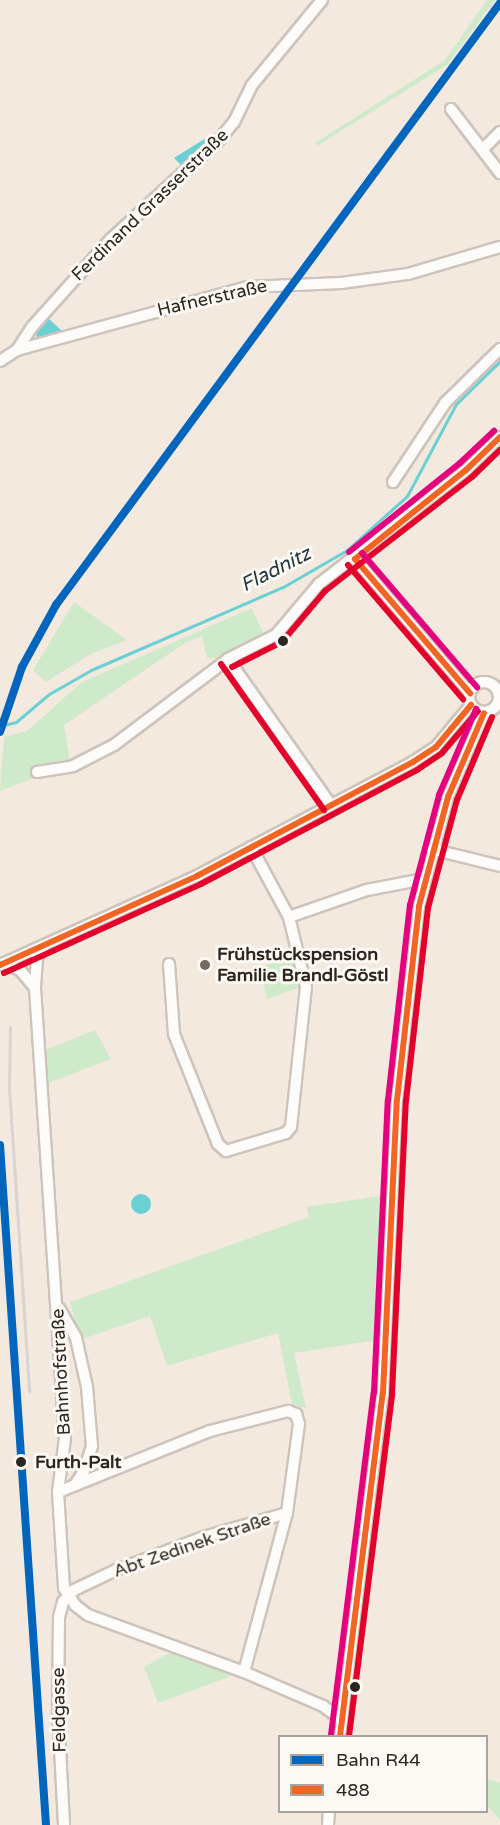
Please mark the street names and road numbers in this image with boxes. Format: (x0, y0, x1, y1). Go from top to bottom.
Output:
street label: Ferdinand Grasserstraße (67, 124, 233, 286)
street label: Hafnerstraße (155, 275, 269, 321)
street label: Bahnhofstraße (47, 1308, 75, 1436)
street label: Abt Zedinek Straße (110, 1508, 274, 1582)
street label: Feldgasse (47, 1667, 71, 1753)

